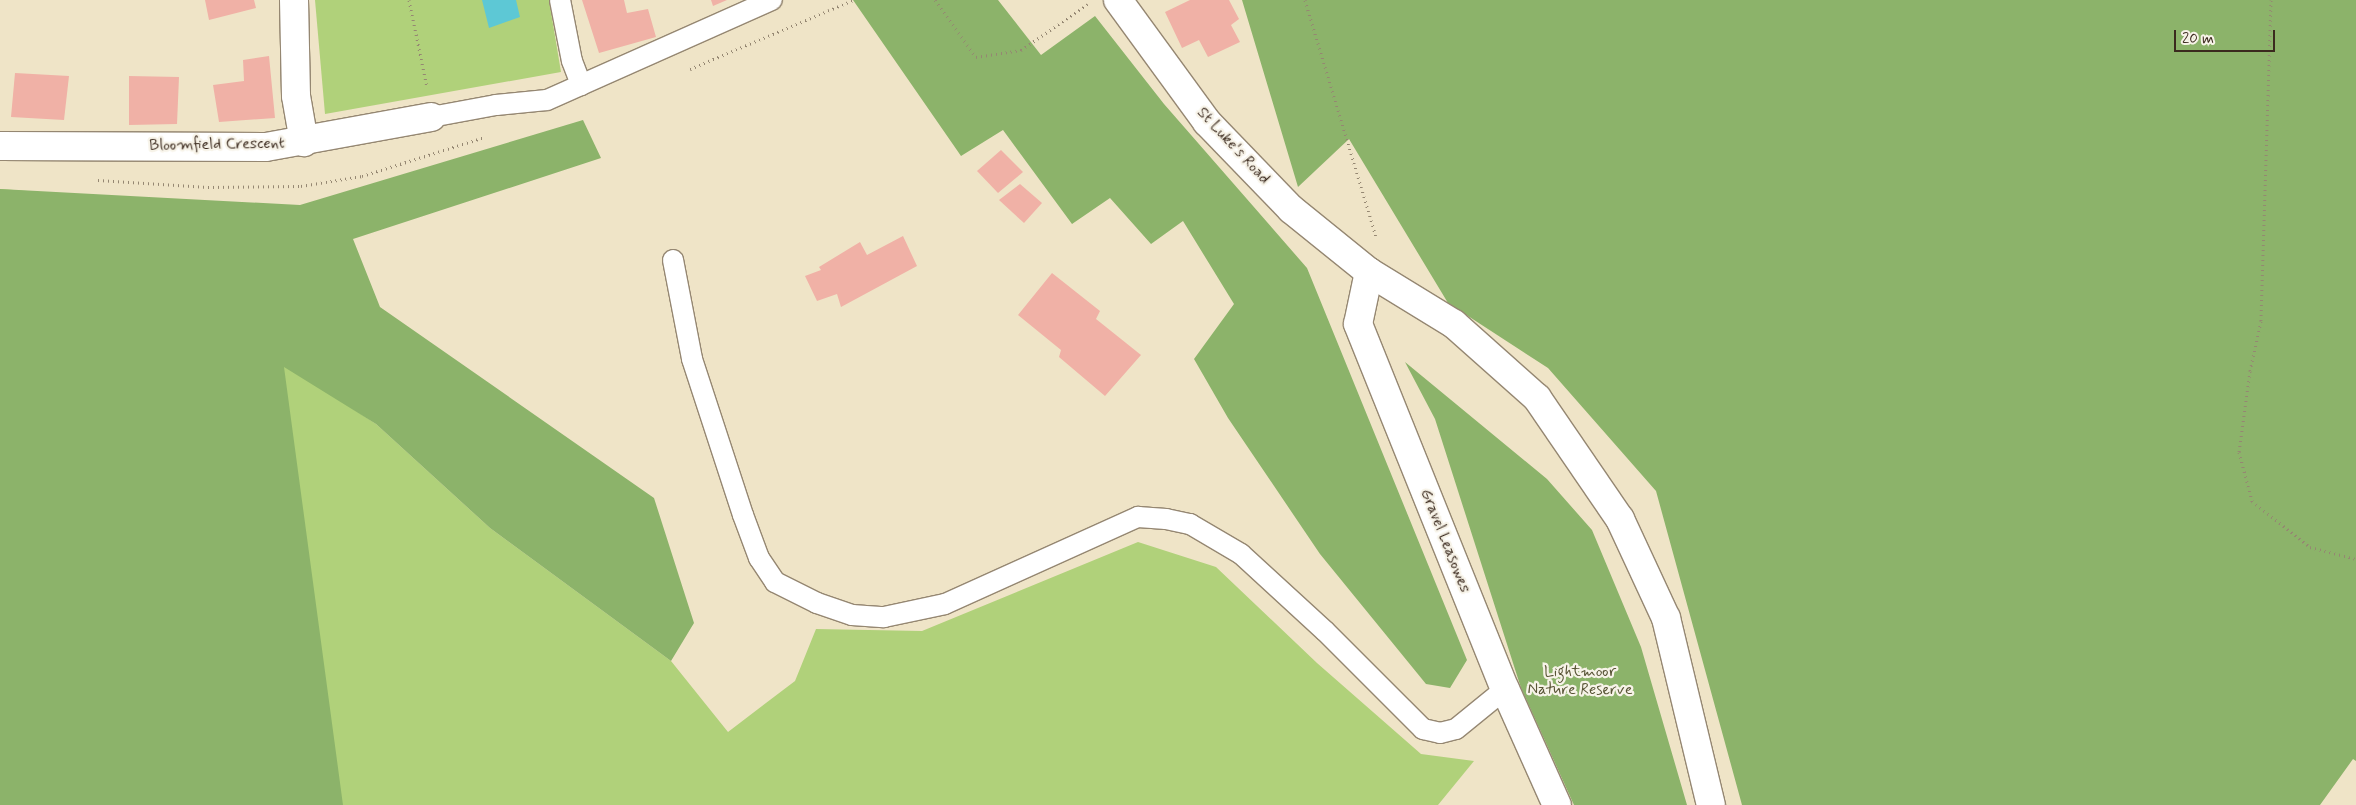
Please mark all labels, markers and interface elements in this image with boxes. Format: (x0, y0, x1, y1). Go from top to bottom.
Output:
scale bar (2176, 20, 2277, 52)
text: 20 m (2182, 29, 2214, 49)
street label: St Luke's Road (1192, 103, 1274, 189)
street label: Bloomfield Crescent (148, 134, 286, 156)
street label: Gravel Leasowes (1415, 485, 1475, 597)
park label: Lightmoor Nature Reserve (1527, 662, 1633, 700)

